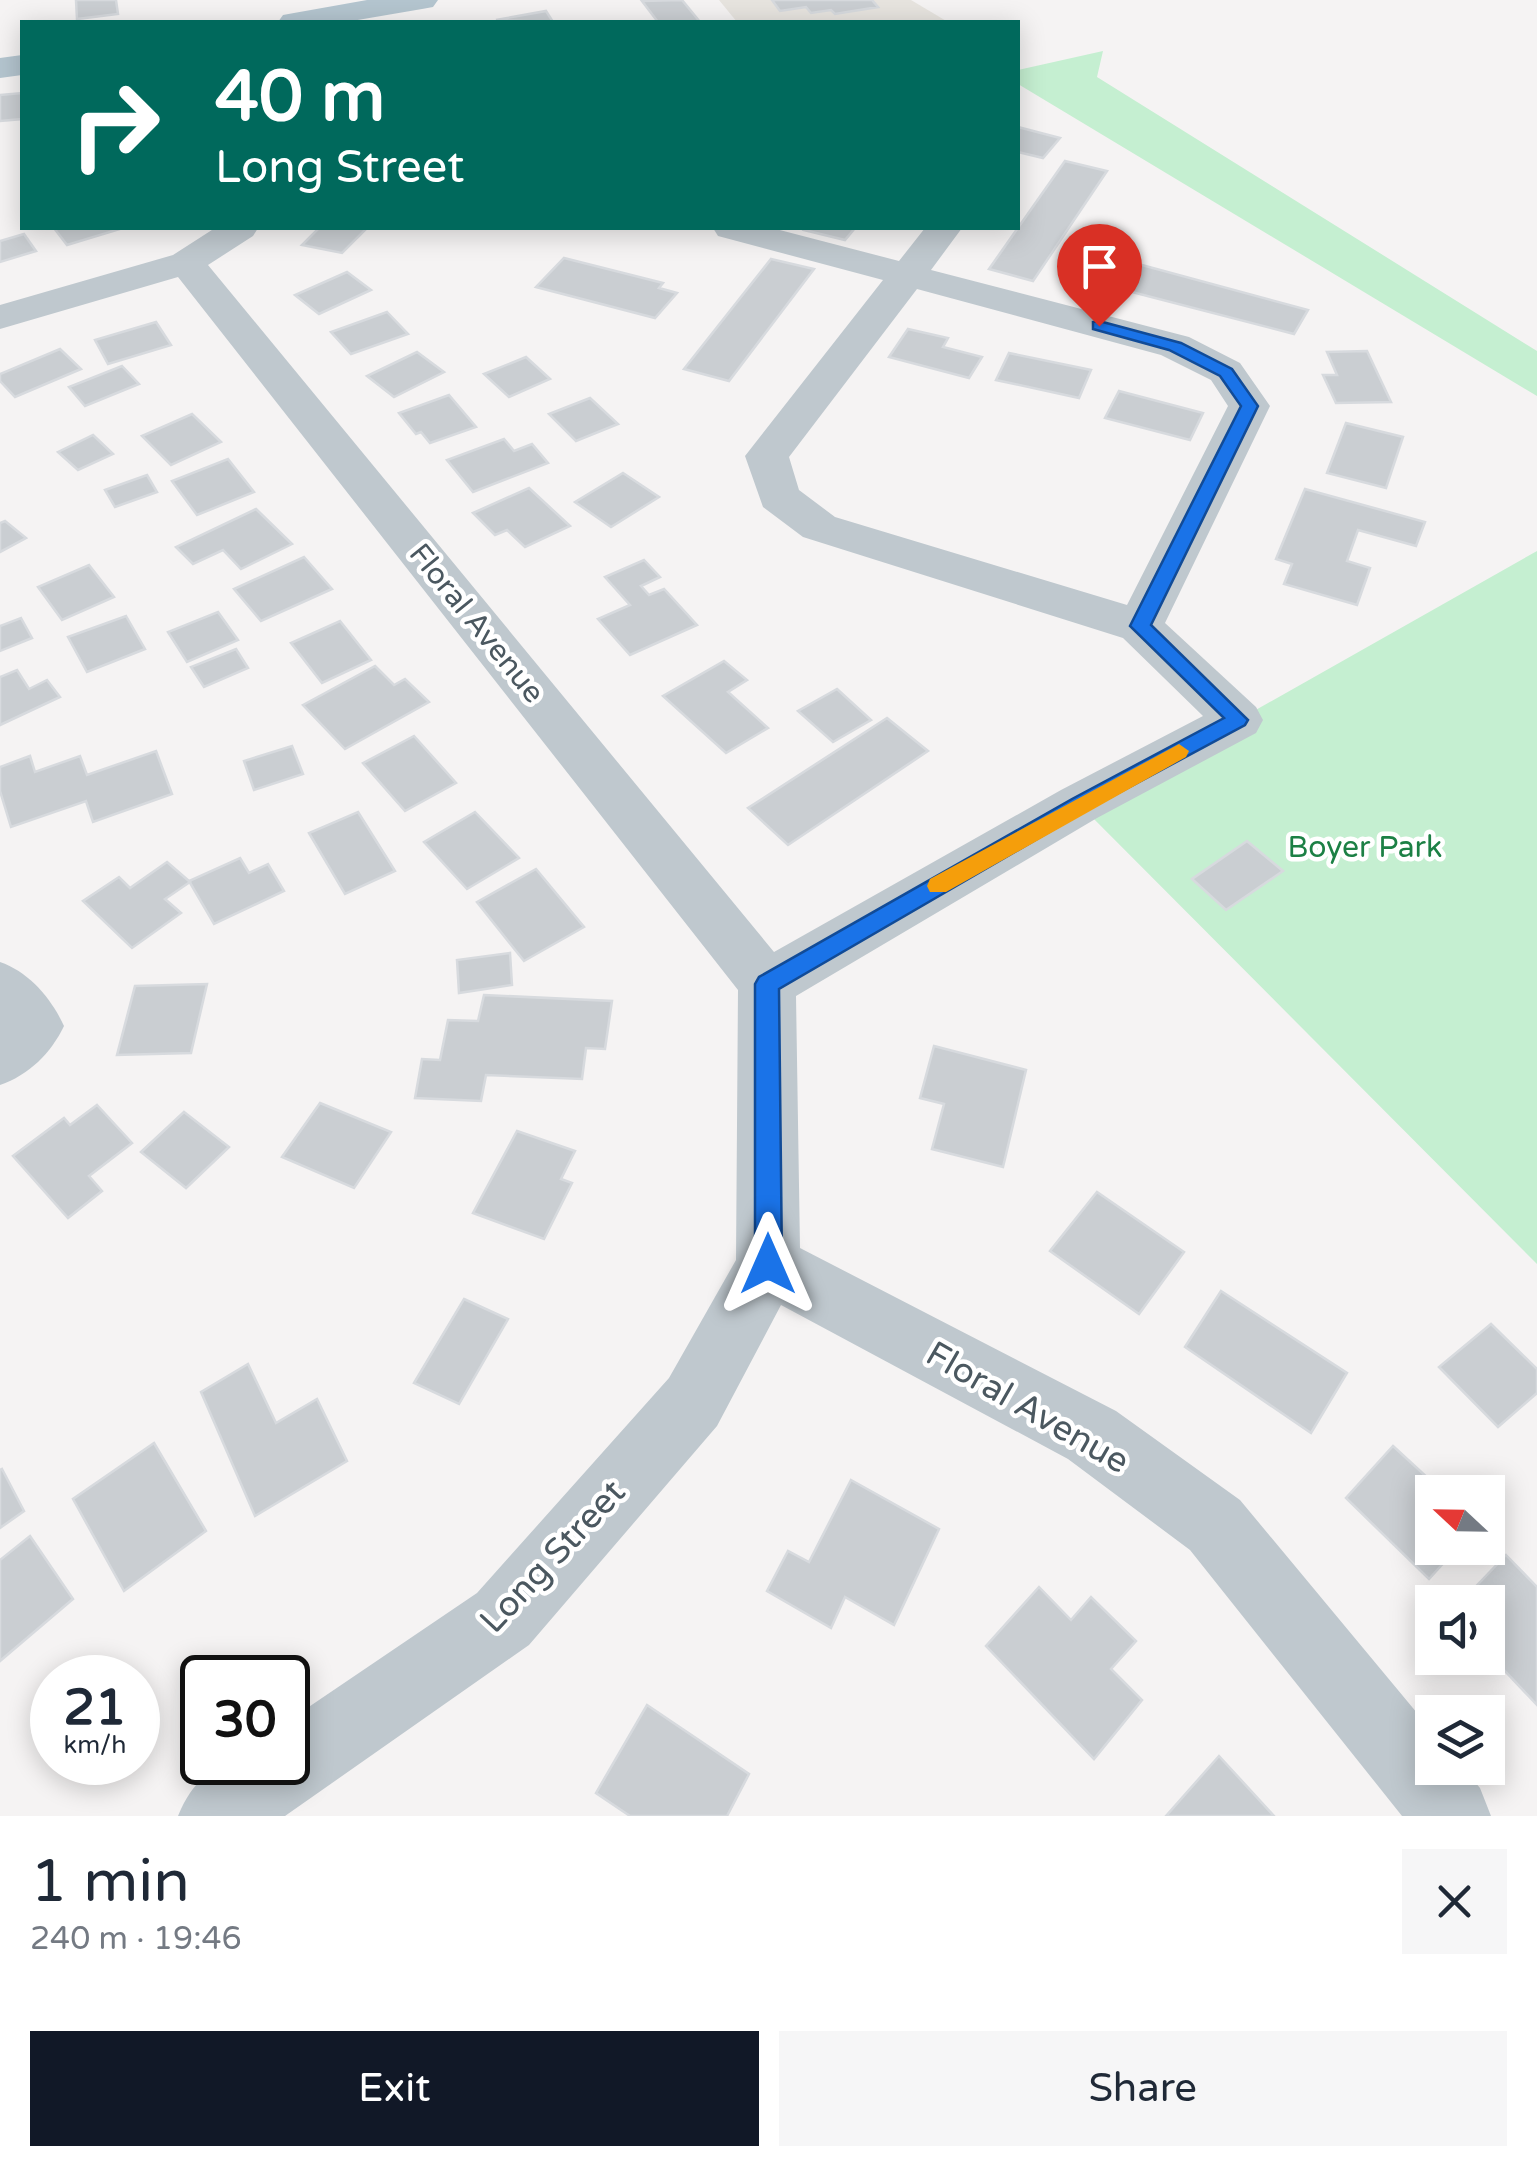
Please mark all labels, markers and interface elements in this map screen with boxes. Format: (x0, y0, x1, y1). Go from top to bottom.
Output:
text: 40 m (215, 56, 385, 140)
icon: right (50, 60, 180, 190)
text: Long Street (215, 141, 464, 195)
pin (1057, 224, 1142, 327)
icon: arrive (1072, 239, 1127, 294)
street label: Floral Avenue (401, 536, 552, 711)
park label: Boyer Park (1288, 829, 1442, 866)
position arrow (716, 1212, 820, 1316)
street label: Floral Avenue (919, 1333, 1136, 1483)
street label: Long Street (471, 1471, 634, 1642)
north arrow (1415, 1475, 1505, 1565)
map controls (1415, 1475, 1505, 1785)
button: sound (1415, 1585, 1505, 1675)
speed limit sign: 30 (180, 1655, 310, 1785)
text: 21 (64, 1678, 126, 1738)
button: layers (1415, 1695, 1505, 1785)
text: km/h (64, 1730, 126, 1760)
text: 1 min (30, 1846, 190, 1918)
button: close (1402, 1849, 1507, 1954)
text: 240 m · 19:46 (30, 1920, 242, 1958)
button: Exit (30, 2031, 759, 2146)
button: Share (779, 2031, 1507, 2146)

